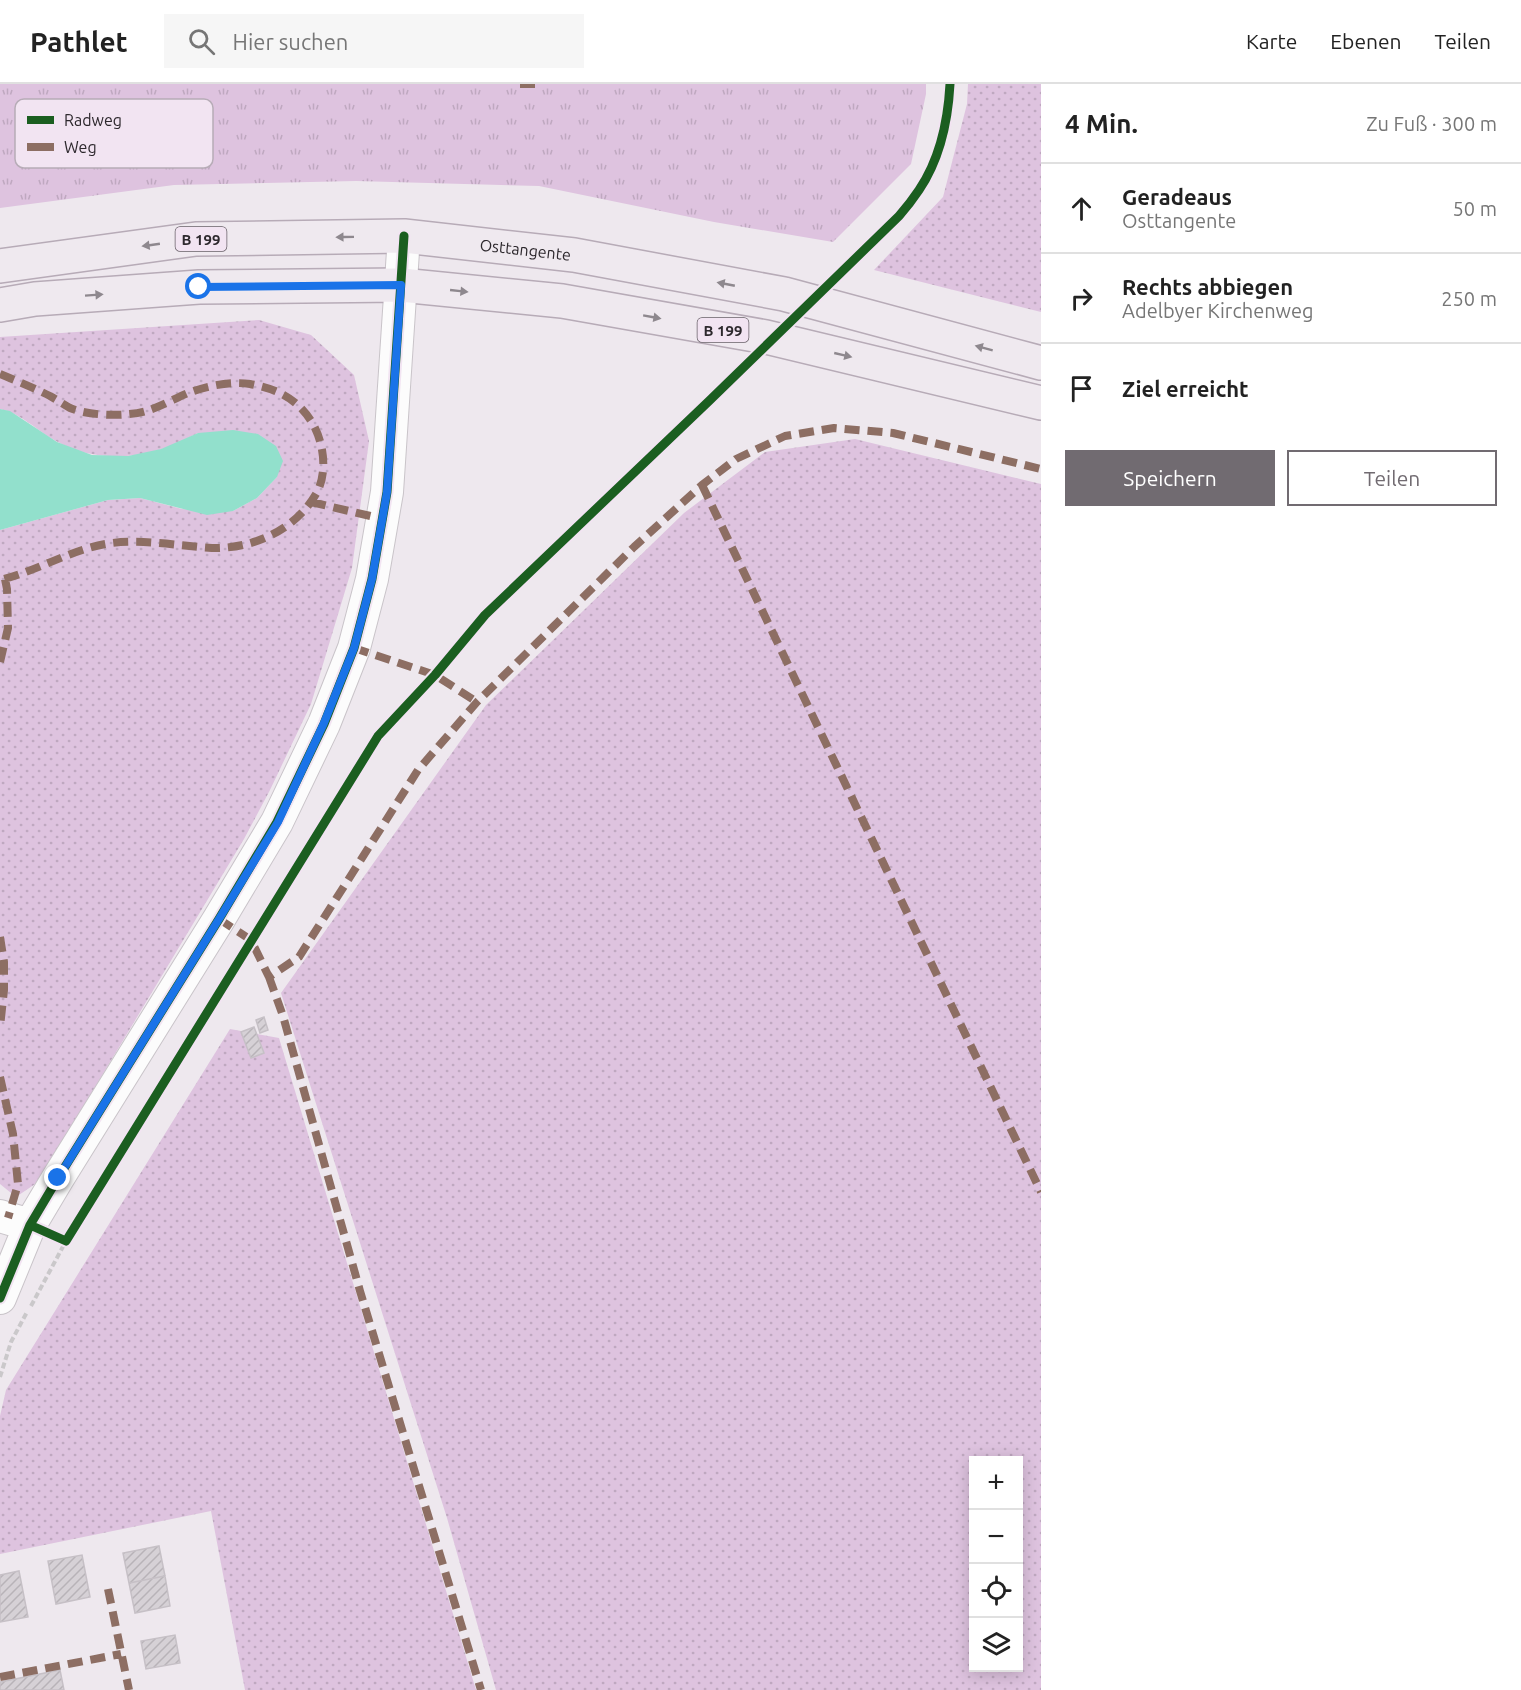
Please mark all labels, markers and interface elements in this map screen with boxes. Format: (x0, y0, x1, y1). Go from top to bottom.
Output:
search box (164, 14, 584, 68)
icon: search (185, 25, 218, 58)
text: Pathlet (30, 26, 128, 57)
text: Hier suchen (233, 29, 348, 54)
text: Karte (1246, 29, 1297, 53)
text: Ebenen (1330, 29, 1402, 53)
text: Teilen (1435, 29, 1491, 53)
legend (15, 99, 213, 168)
text: 4 Min. (1065, 109, 1138, 138)
text: Radweg (64, 111, 122, 129)
text: Zu Fuß · 300 m (1366, 112, 1497, 135)
text: Weg (64, 138, 97, 156)
text: Geradeaus (1122, 184, 1232, 209)
icon: ahead (1065, 192, 1098, 225)
text: 50 m (1453, 197, 1497, 220)
text: Osttangente (1122, 209, 1236, 232)
road number: B 199 (176, 227, 226, 251)
one-way arrow (336, 232, 355, 242)
street label: Osttangente (479, 236, 572, 264)
one-way arrow (141, 241, 160, 250)
route start (185, 273, 211, 299)
text: Rechts abbiegen (1122, 274, 1293, 299)
one-way arrow (717, 279, 736, 288)
icon: right (1065, 282, 1098, 315)
one-way arrow (449, 286, 468, 296)
text: 250 m (1441, 287, 1497, 310)
one-way arrow (84, 290, 103, 300)
text: Adelbyer Kirchenweg (1122, 299, 1314, 322)
one-way arrow (643, 313, 662, 322)
road number: B 199 (698, 318, 748, 342)
one-way arrow (975, 343, 993, 352)
one-way arrow (834, 351, 852, 361)
icon: arrive (1065, 372, 1098, 405)
text: Ziel erreicht (1122, 376, 1249, 401)
button: Speichern (1065, 450, 1275, 506)
button: Teilen (1287, 450, 1497, 506)
route end (44, 1164, 70, 1190)
map controls (969, 1456, 1023, 1672)
button: + (969, 1456, 1023, 1510)
button: − (969, 1510, 1023, 1564)
button: locate (969, 1564, 1023, 1618)
button: layers (969, 1618, 1023, 1672)

